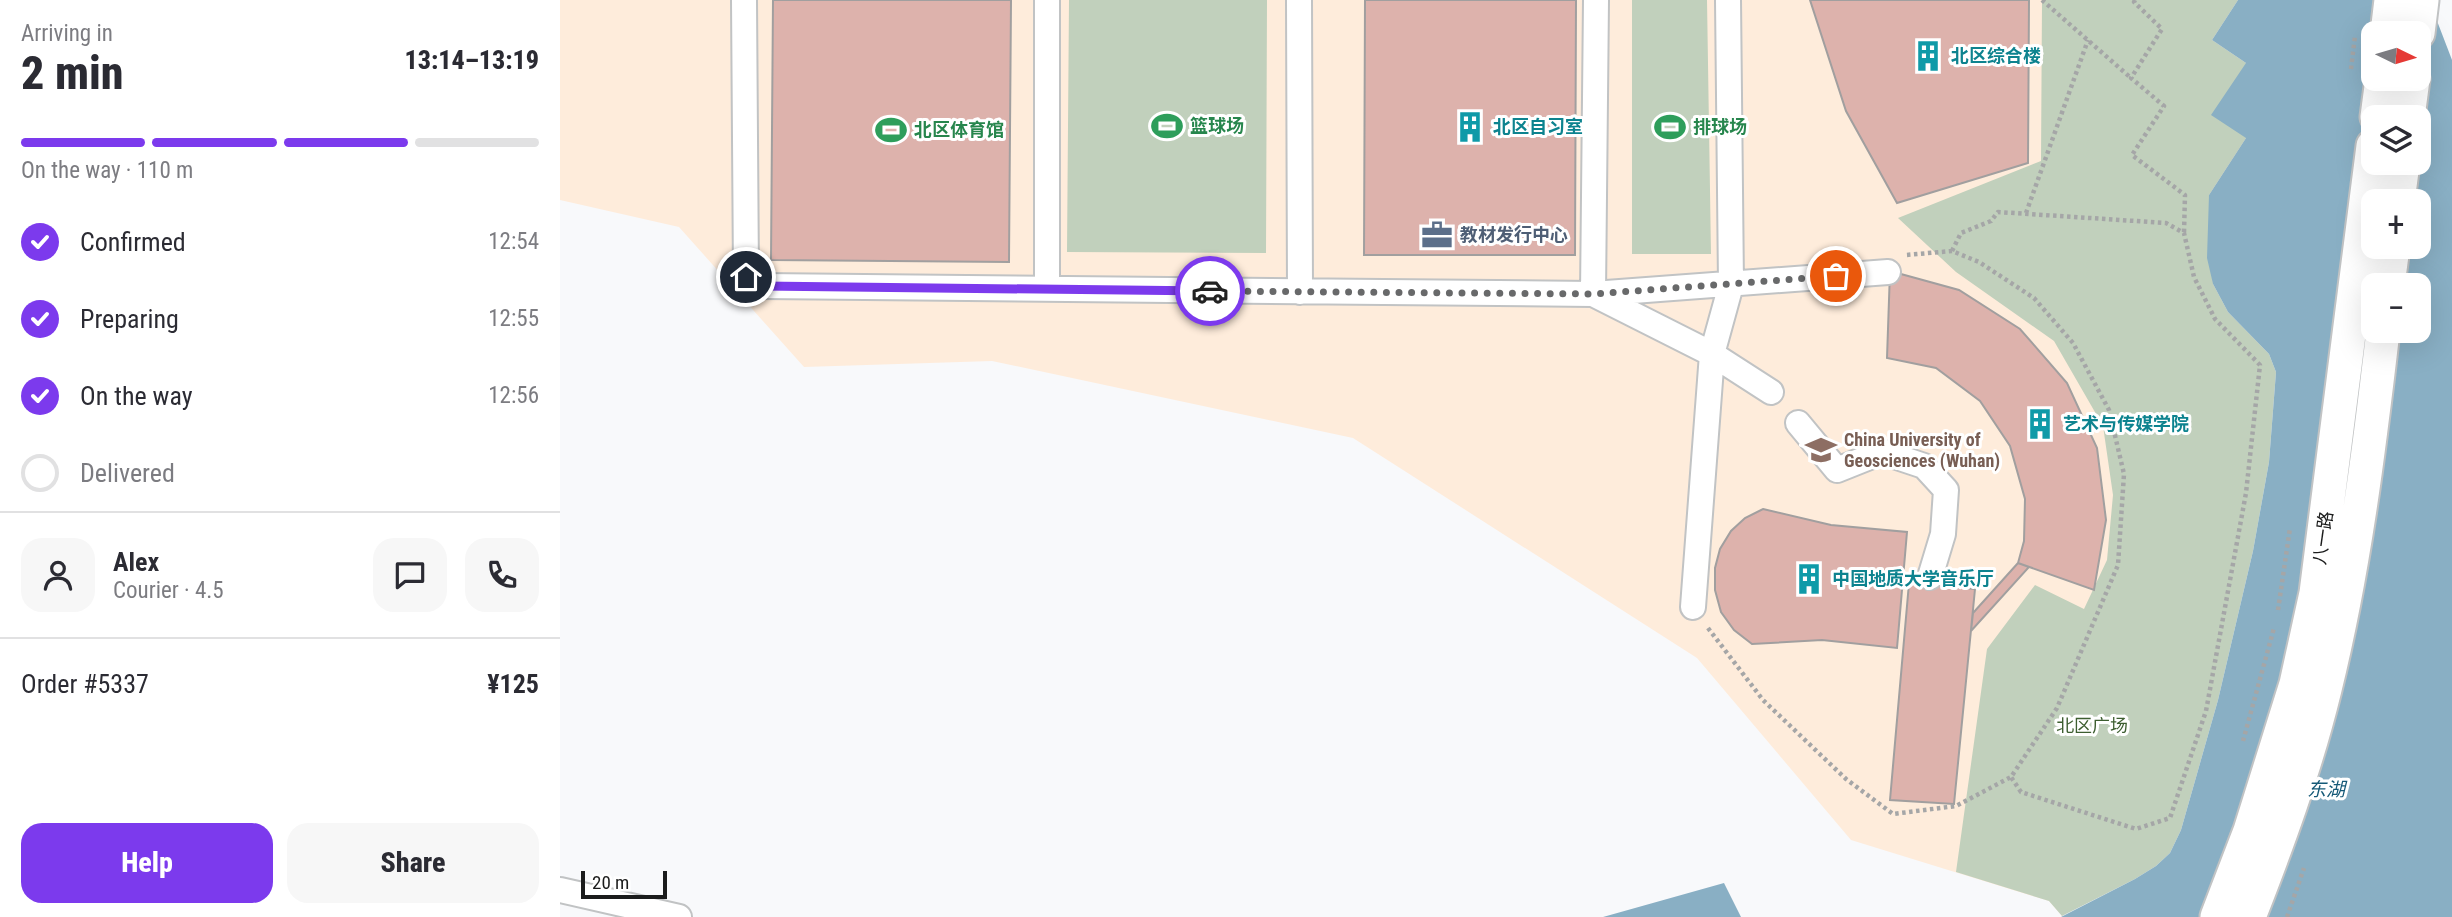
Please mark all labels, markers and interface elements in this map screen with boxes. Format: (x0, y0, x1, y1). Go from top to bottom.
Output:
text: Arriving in (21, 20, 113, 47)
north arrow (2361, 21, 2431, 91)
map controls (2361, 21, 2431, 343)
building icon: 北区综合楼 (1911, 39, 1945, 73)
text: 13:14–13:19 (405, 45, 539, 75)
place label: 北区综合楼 (1951, 45, 2041, 66)
text: 2 min (21, 46, 124, 100)
button: layers (2361, 105, 2431, 175)
sports icon: 篮球场 (1150, 109, 1184, 143)
building icon: 北区自习室 (1453, 110, 1487, 144)
sports icon: 排球场 (1653, 110, 1687, 144)
sports icon: 北区体育馆 (874, 113, 908, 147)
place label: 篮球场 (1190, 115, 1244, 136)
place label: 北区自习室 (1493, 116, 1583, 137)
place label: 排球场 (1693, 116, 1747, 137)
place label: 北区体育馆 (914, 119, 1004, 140)
text: On the way · 110 m (21, 157, 193, 184)
button: + (2361, 189, 2431, 259)
office icon: 教材发行中心 (1420, 218, 1454, 252)
icon: check (21, 223, 59, 261)
place label: 教材发行中心 (1460, 224, 1568, 245)
text: Confirmed (80, 227, 186, 257)
text: 12:54 (488, 228, 539, 255)
pin (1806, 246, 1866, 306)
pin (716, 247, 776, 307)
courier (1175, 256, 1245, 326)
icon: bag (1817, 257, 1855, 295)
icon: home (727, 258, 765, 296)
icon: car (1191, 272, 1229, 310)
button: − (2361, 273, 2431, 343)
icon: check (21, 300, 59, 338)
text: Preparing (80, 304, 179, 334)
text: 12:55 (488, 305, 539, 332)
icon: check (21, 377, 59, 415)
text: On the way (80, 381, 193, 411)
text: 12:56 (488, 382, 539, 409)
building icon: 艺术与传媒学院 (2023, 407, 2057, 441)
place label: 艺术与传媒学院 (2063, 413, 2189, 434)
place label: China University of Geosciences (Wuhan) (1844, 429, 2000, 472)
school or university icon: China University of Geosciences (Wuhan) (1804, 433, 1838, 467)
text: Delivered (80, 458, 175, 488)
street label: 八一路 (2308, 510, 2337, 566)
button: person (21, 538, 95, 612)
button: chat (373, 538, 447, 612)
button: phone (465, 538, 539, 612)
text: Alex (113, 547, 159, 577)
building icon: 中国地质大学音乐厅 (1792, 562, 1826, 596)
place label: 中国地质大学音乐厅 (1832, 568, 1994, 589)
text: Courier · 4.5 (113, 577, 224, 604)
text: Order #5337 (21, 669, 149, 699)
text: ¥125 (487, 669, 539, 699)
park label: 北区广场 (2056, 715, 2128, 736)
water label: 东湖 (2307, 778, 2348, 801)
button: Help (21, 823, 273, 903)
button: Share (287, 823, 539, 903)
scale bar (581, 868, 667, 900)
text: 20 m (592, 871, 629, 894)

